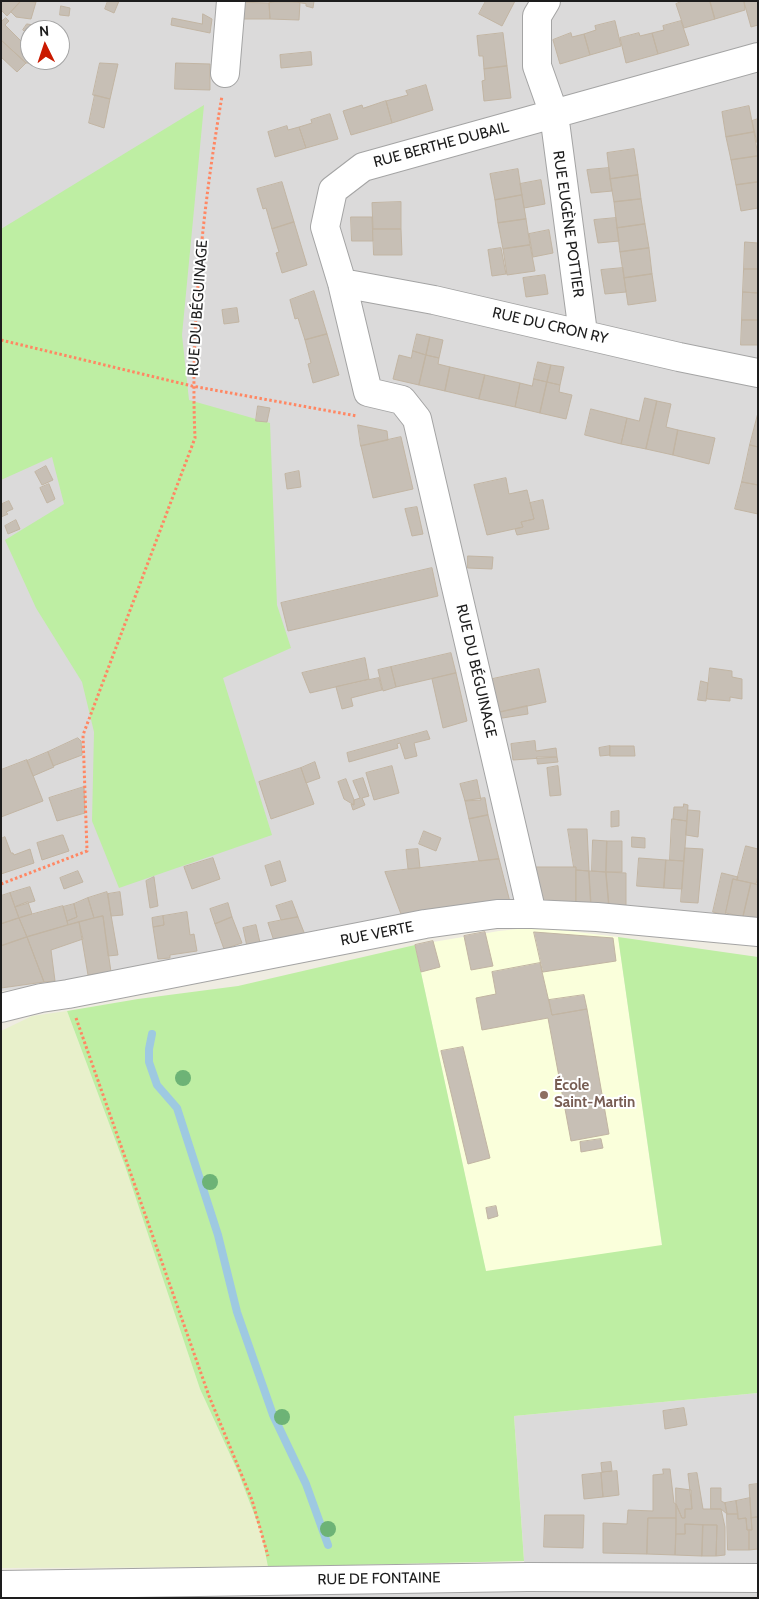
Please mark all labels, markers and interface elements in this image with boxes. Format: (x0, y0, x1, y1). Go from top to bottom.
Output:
north arrow (20, 20, 70, 70)
text: N (38, 22, 50, 40)
street label: RUE BERTHE DUBAIL (371, 118, 511, 172)
street label: RUE EUGÈNE POTTIER (549, 149, 587, 299)
street label: RUE DU BÉGUINAGE (184, 239, 212, 377)
street label: RUE DU CRON RY (491, 304, 609, 348)
street label: RUE DU BÉGUINAGE (452, 602, 500, 740)
street label: RUE VERTE (339, 918, 415, 950)
place label: École Saint-Martin (554, 1077, 635, 1112)
marker: École Saint-Martin (538, 1089, 550, 1101)
street label: RUE DE FONTAINE (317, 1569, 441, 1589)

